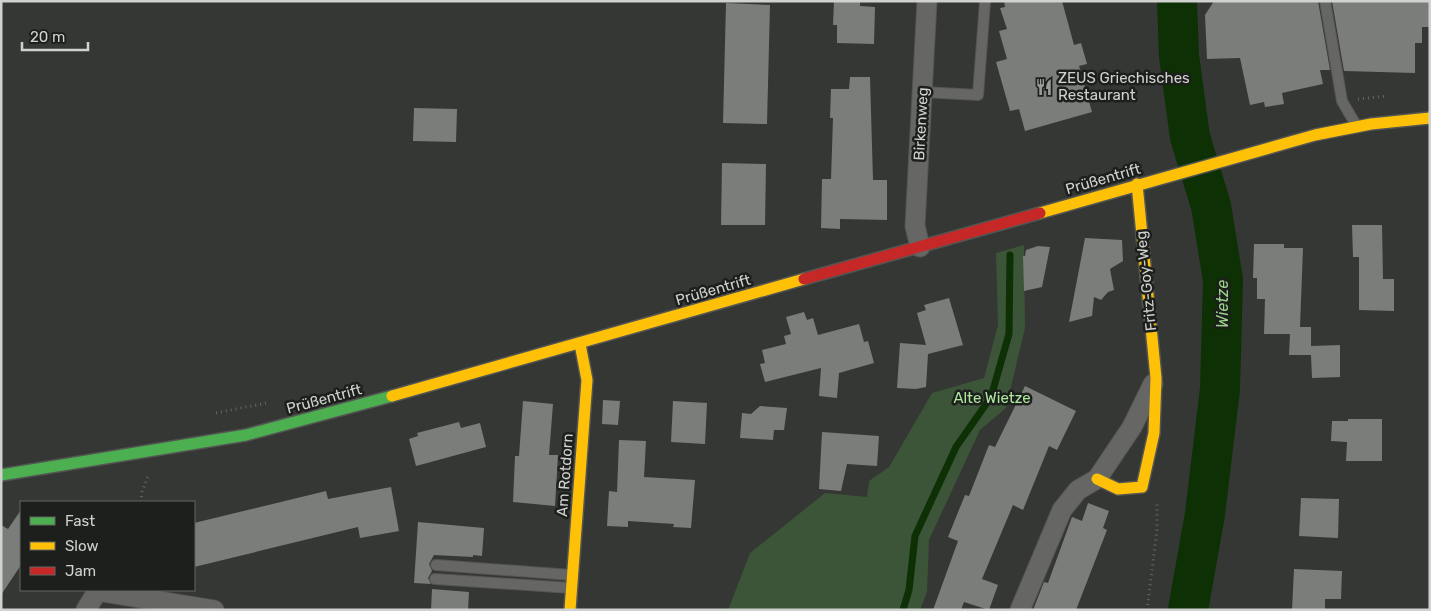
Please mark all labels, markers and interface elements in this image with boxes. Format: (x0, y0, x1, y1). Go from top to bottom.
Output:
scale bar (22, 20, 89, 52)
text: 20 m (30, 28, 65, 46)
place label: ZEUS Griechisches Restaurant (1058, 69, 1190, 104)
restaurant icon: ZEUS Griechisches Restaurant (1034, 77, 1054, 97)
street label: Birkenweg (910, 87, 932, 161)
street label: Prüßentrift (1063, 160, 1143, 198)
street label: Fritz-Goy-Weg (1132, 230, 1160, 332)
street label: Prüßentrift (673, 271, 753, 309)
water label: Wietze (1213, 280, 1232, 328)
street label: Prüßentrift (284, 380, 364, 418)
park label: Alte Wietze (953, 389, 1031, 407)
street label: Am Rotdorn (553, 433, 577, 517)
legend (20, 501, 195, 591)
text: Fast (65, 512, 95, 530)
text: Slow (65, 537, 98, 555)
text: Jam (65, 562, 96, 580)

